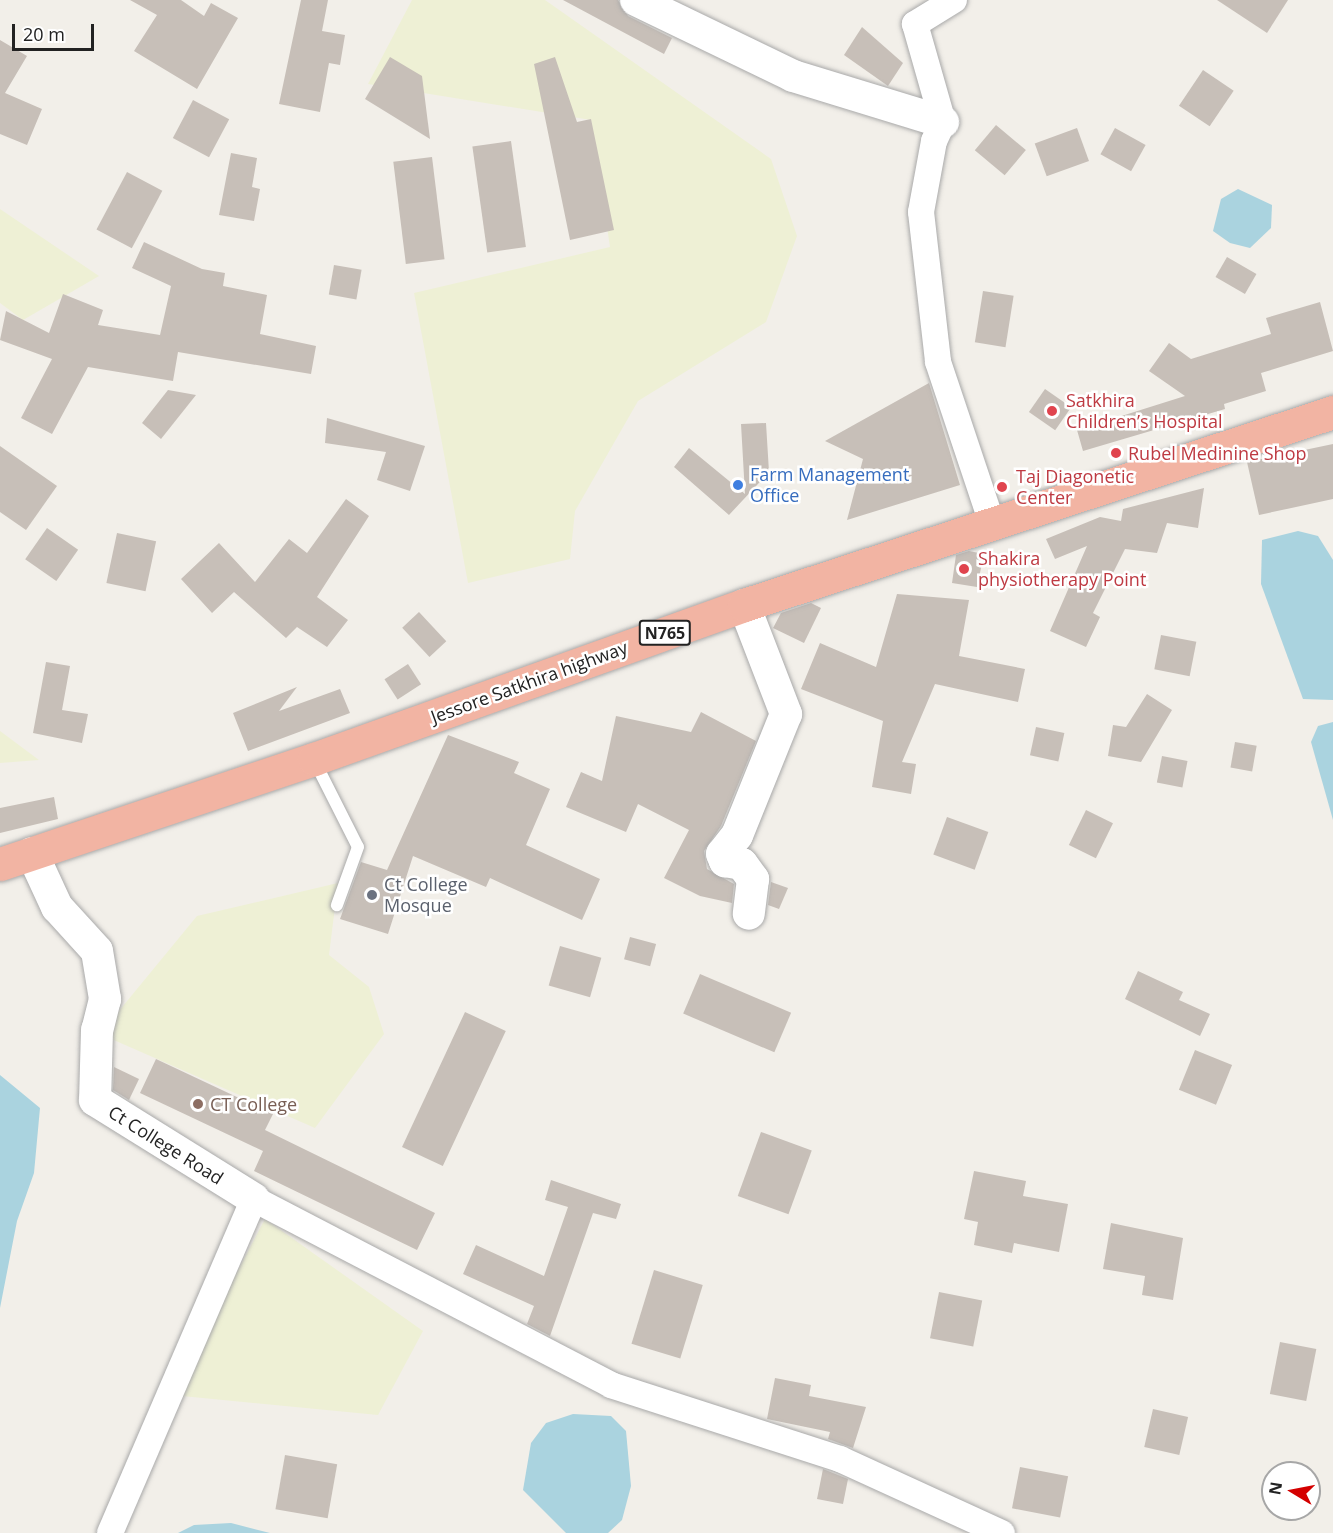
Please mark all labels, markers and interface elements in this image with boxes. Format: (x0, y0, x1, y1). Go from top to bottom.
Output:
scale bar (15, 12, 98, 50)
text: 20 m (23, 22, 65, 46)
place label: Satkhira Children’s Hospital (1066, 390, 1222, 432)
marker: Satkhira Children’s Hospital (1043, 402, 1061, 420)
place label: Rubel Medinine Shop (1128, 442, 1306, 464)
marker: Rubel Medinine Shop (1109, 446, 1123, 460)
place label: Farm Management Office (750, 464, 909, 506)
place label: Taj Diagonetic Center (1016, 466, 1134, 508)
marker: Farm Management Office (731, 478, 745, 492)
marker: Taj Diagonetic Center (993, 478, 1011, 496)
place label: Shakira physiotherapy Point (978, 548, 1146, 590)
marker: Shakira physiotherapy Point (955, 560, 973, 578)
road number: N765 (638, 620, 692, 646)
street label: Jessore Satkhira highway (428, 636, 630, 728)
place label: Ct College Mosque (384, 874, 468, 916)
marker: Ct College Mosque (365, 888, 379, 902)
place label: CT College (210, 1093, 297, 1115)
marker: CT College (191, 1097, 205, 1111)
street label: Ct College Road (105, 1101, 227, 1189)
north arrow (1261, 1461, 1321, 1521)
text: N (1263, 1480, 1287, 1497)

